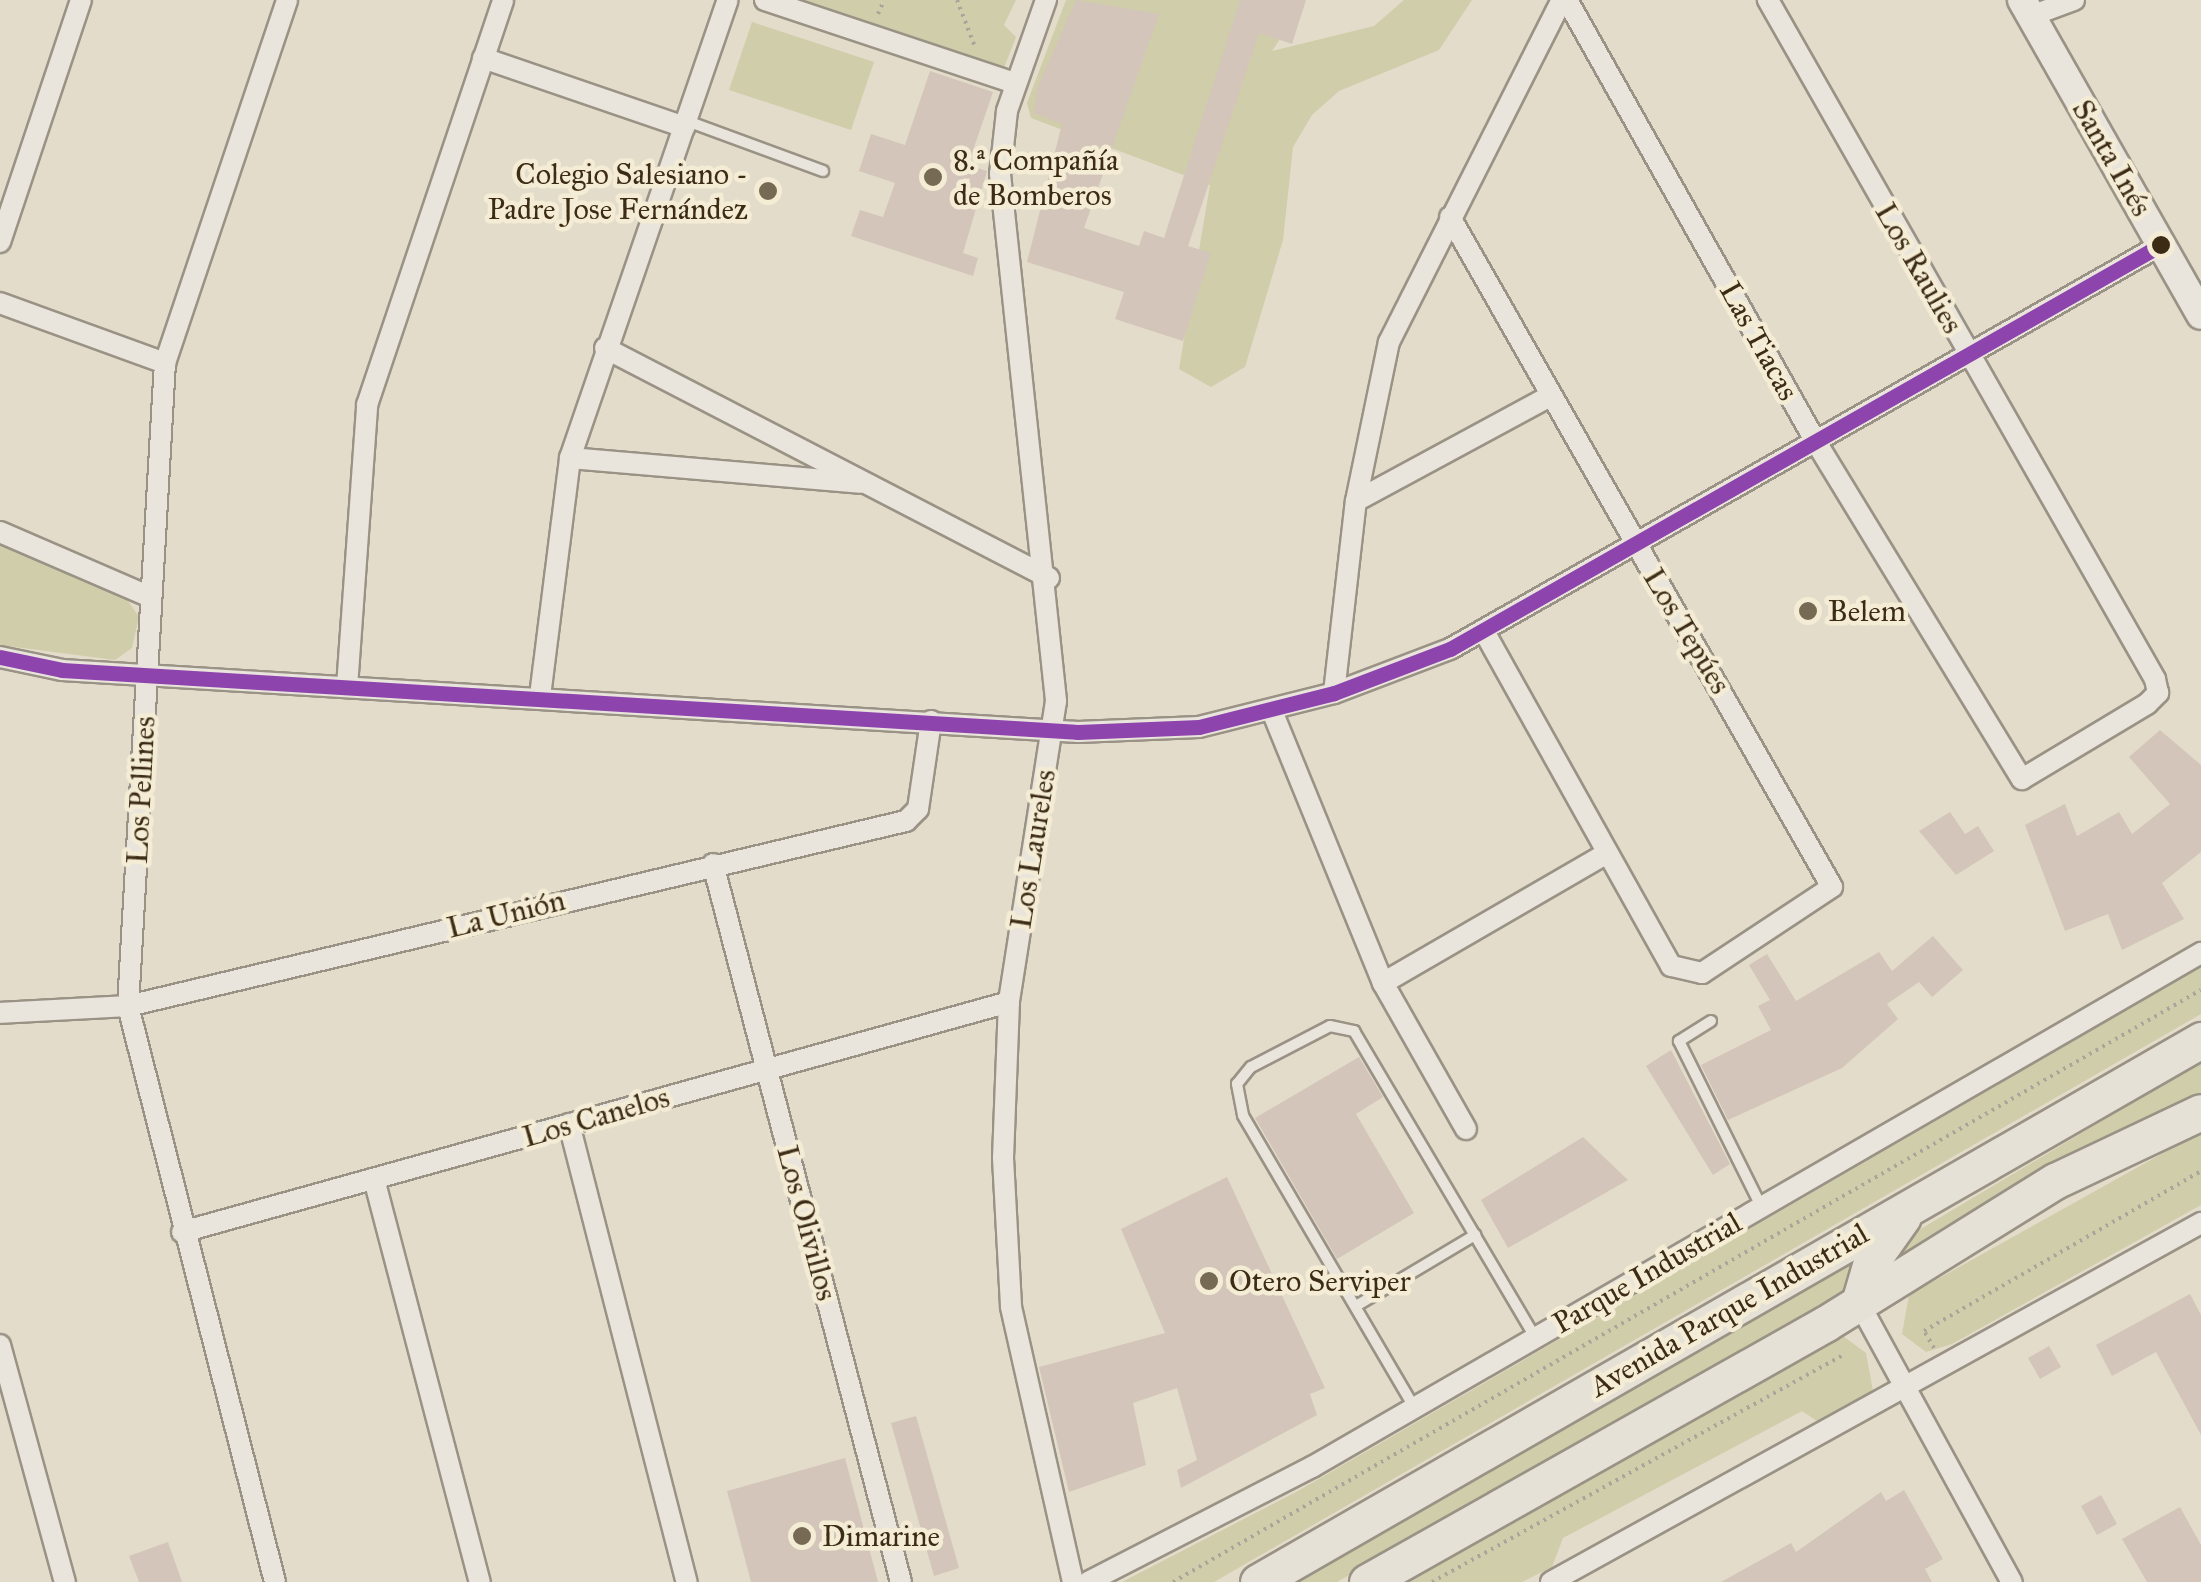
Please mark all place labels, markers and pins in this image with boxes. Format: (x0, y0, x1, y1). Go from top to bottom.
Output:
place label: 8.ª Compañía de Bomberos (953, 142, 1119, 212)
place label: Colegio Salesiano - Padre Jose Fernández (488, 156, 748, 226)
marker: 8.ª Compañía de Bomberos (922, 166, 944, 188)
marker: Colegio Salesiano - Padre Jose Fernández (757, 180, 779, 202)
unlabelled marker (2151, 235, 2171, 255)
place label: Belem (1828, 593, 1906, 629)
marker: Belem (1797, 600, 1819, 622)
place label: Otero Serviper (1229, 1263, 1411, 1299)
marker: Otero Serviper (1198, 1270, 1220, 1292)
place label: Dimarine (822, 1518, 940, 1554)
marker: Dimarine (791, 1525, 813, 1547)

